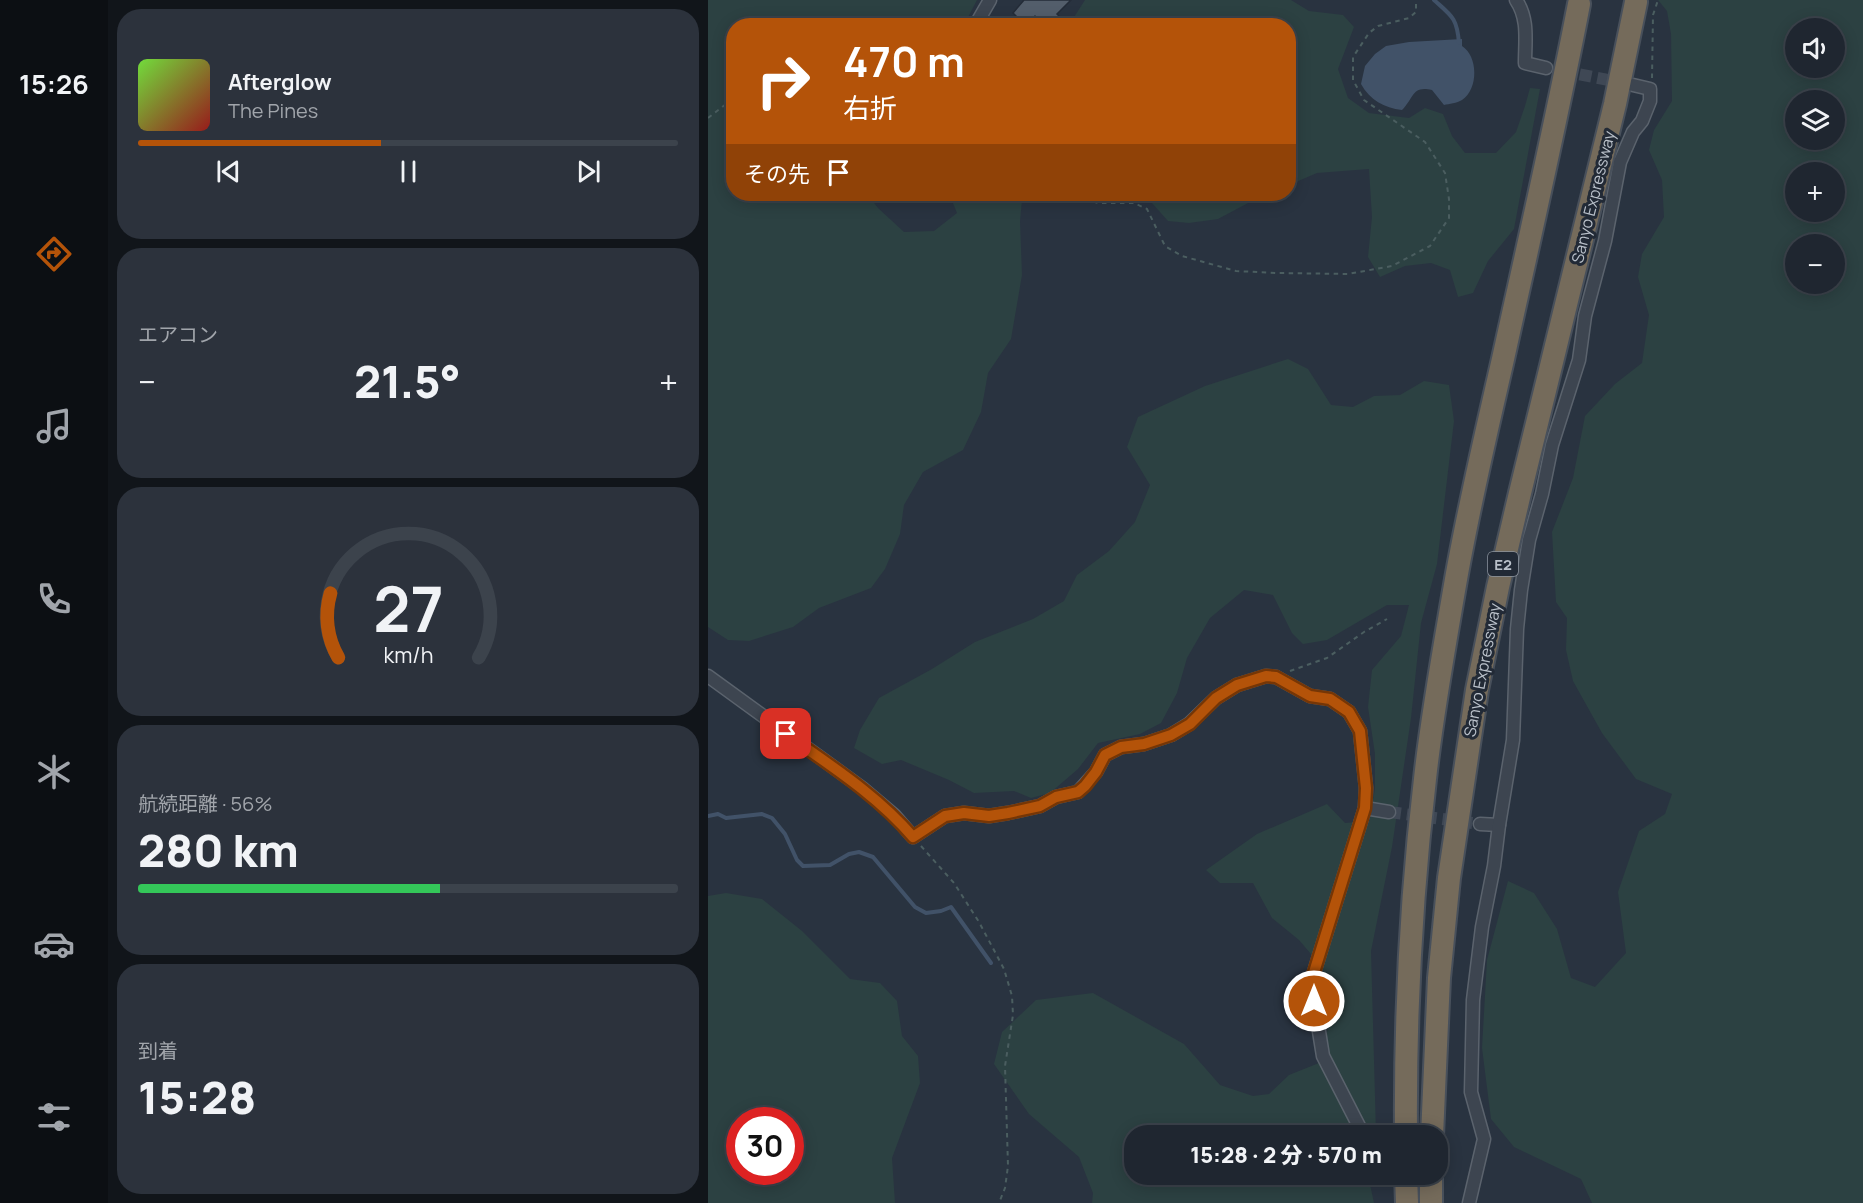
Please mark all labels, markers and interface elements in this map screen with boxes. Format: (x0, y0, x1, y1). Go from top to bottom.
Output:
map controls (1785, 18, 1845, 294)
button: sound (1785, 18, 1845, 78)
text: 470 m (843, 32, 965, 90)
icon: right (744, 42, 822, 120)
text: 15:26 (19, 65, 89, 102)
text: Afterglow (228, 67, 332, 97)
text: 右折 (843, 89, 897, 126)
button: layers (1785, 90, 1845, 150)
text: The Pines (228, 97, 318, 124)
street label: Sanyo Expressway (1566, 128, 1620, 266)
icon: previous (212, 155, 245, 188)
icon: pause (392, 155, 425, 188)
icon: next (572, 155, 605, 188)
icon: arrive (822, 156, 855, 189)
text: その先 (744, 159, 810, 189)
button: + (1785, 162, 1845, 222)
icon: directions (33, 233, 75, 275)
button: − (1785, 234, 1845, 294)
text: エアコン (138, 321, 218, 348)
text: 21.5° (354, 350, 461, 412)
text: − (138, 359, 156, 404)
text: + (659, 359, 678, 404)
icon: music (33, 405, 75, 447)
road number: E2 (1488, 552, 1518, 576)
text: 27 (373, 566, 443, 652)
icon: phone (33, 578, 75, 620)
street label: Sanyo Expressway (1458, 601, 1506, 739)
text: km/h (383, 641, 433, 670)
pin (760, 708, 811, 759)
icon: arrive (769, 717, 802, 750)
icon: climate (33, 751, 75, 793)
text: 航続距離 · 56% (138, 790, 273, 817)
text: 280 km (138, 819, 299, 881)
icon: car (33, 923, 75, 965)
position arrow (1282, 969, 1346, 1033)
text: 到着 (138, 1037, 178, 1064)
text: 15:28 (138, 1066, 256, 1128)
icon: filters (33, 1096, 75, 1138)
speed limit sign: 30 (726, 1107, 804, 1185)
text: 15:28 · 2 分 · 570 m (1190, 1140, 1382, 1170)

